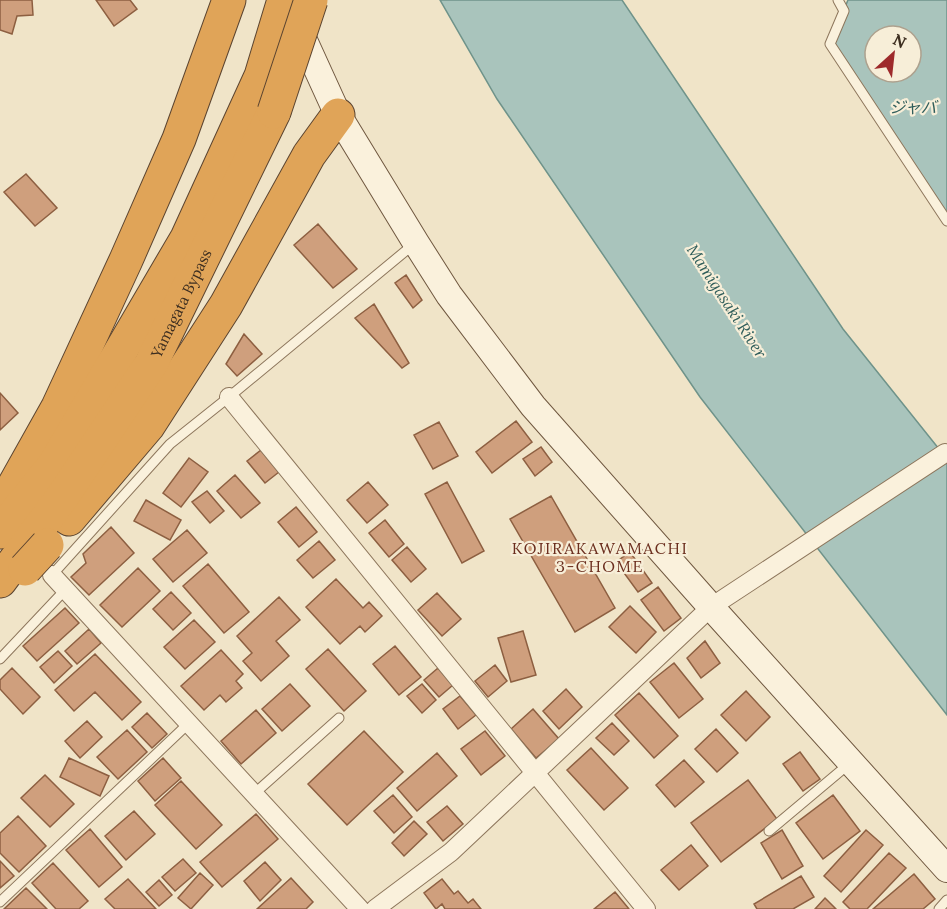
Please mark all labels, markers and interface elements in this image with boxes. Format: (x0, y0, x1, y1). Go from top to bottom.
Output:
north arrow (863, 24, 923, 84)
text: N (890, 29, 910, 52)
water label: ジャバ (889, 97, 940, 117)
water label: Mamigasaki River (683, 240, 772, 362)
street label: Yamagata Bypass (146, 246, 215, 362)
district label: KOJIRAKAWAMACHI 3-CHOME (512, 538, 688, 576)

